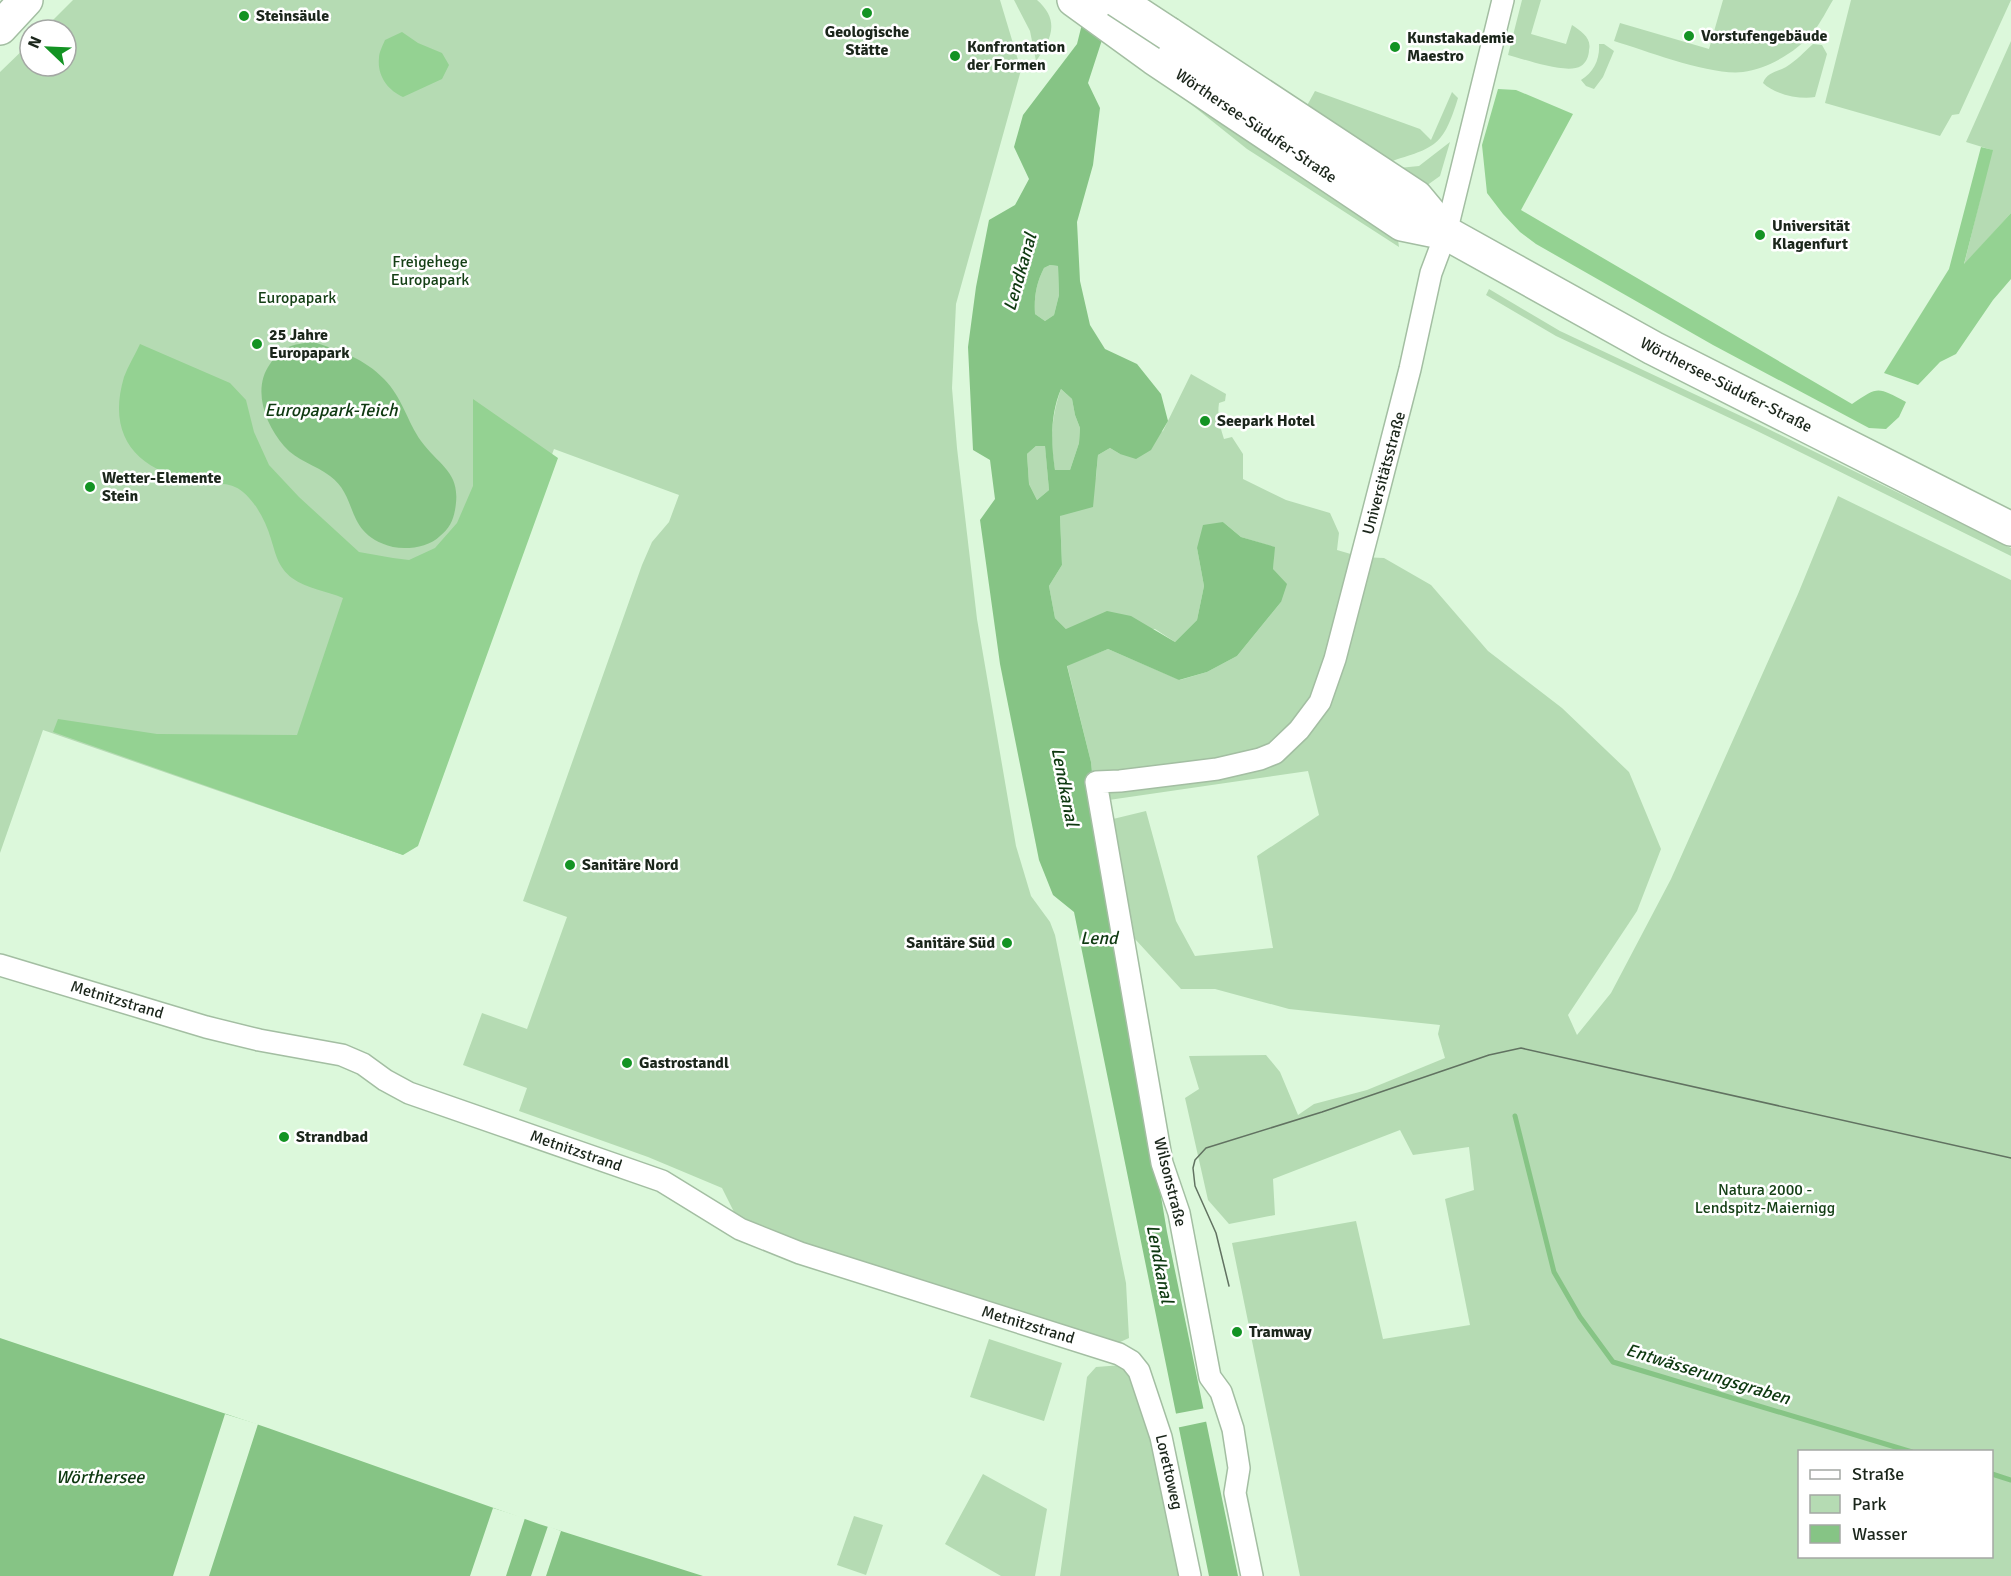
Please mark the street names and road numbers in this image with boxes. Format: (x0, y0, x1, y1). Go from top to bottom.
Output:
street label: Wörthersee-Südufer-Straße (1171, 64, 1341, 188)
street label: Wörthersee-Südufer-Straße (1637, 333, 1815, 437)
street label: Universitätsstraße (1358, 409, 1410, 537)
street label: Metnitzstrand (68, 976, 166, 1024)
street label: Metnitzstrand (527, 1126, 625, 1176)
street label: Wilsonstraße (1149, 1135, 1191, 1229)
street label: Metnitzstrand (979, 1301, 1077, 1349)
street label: Lorettoweg (1151, 1432, 1187, 1512)

